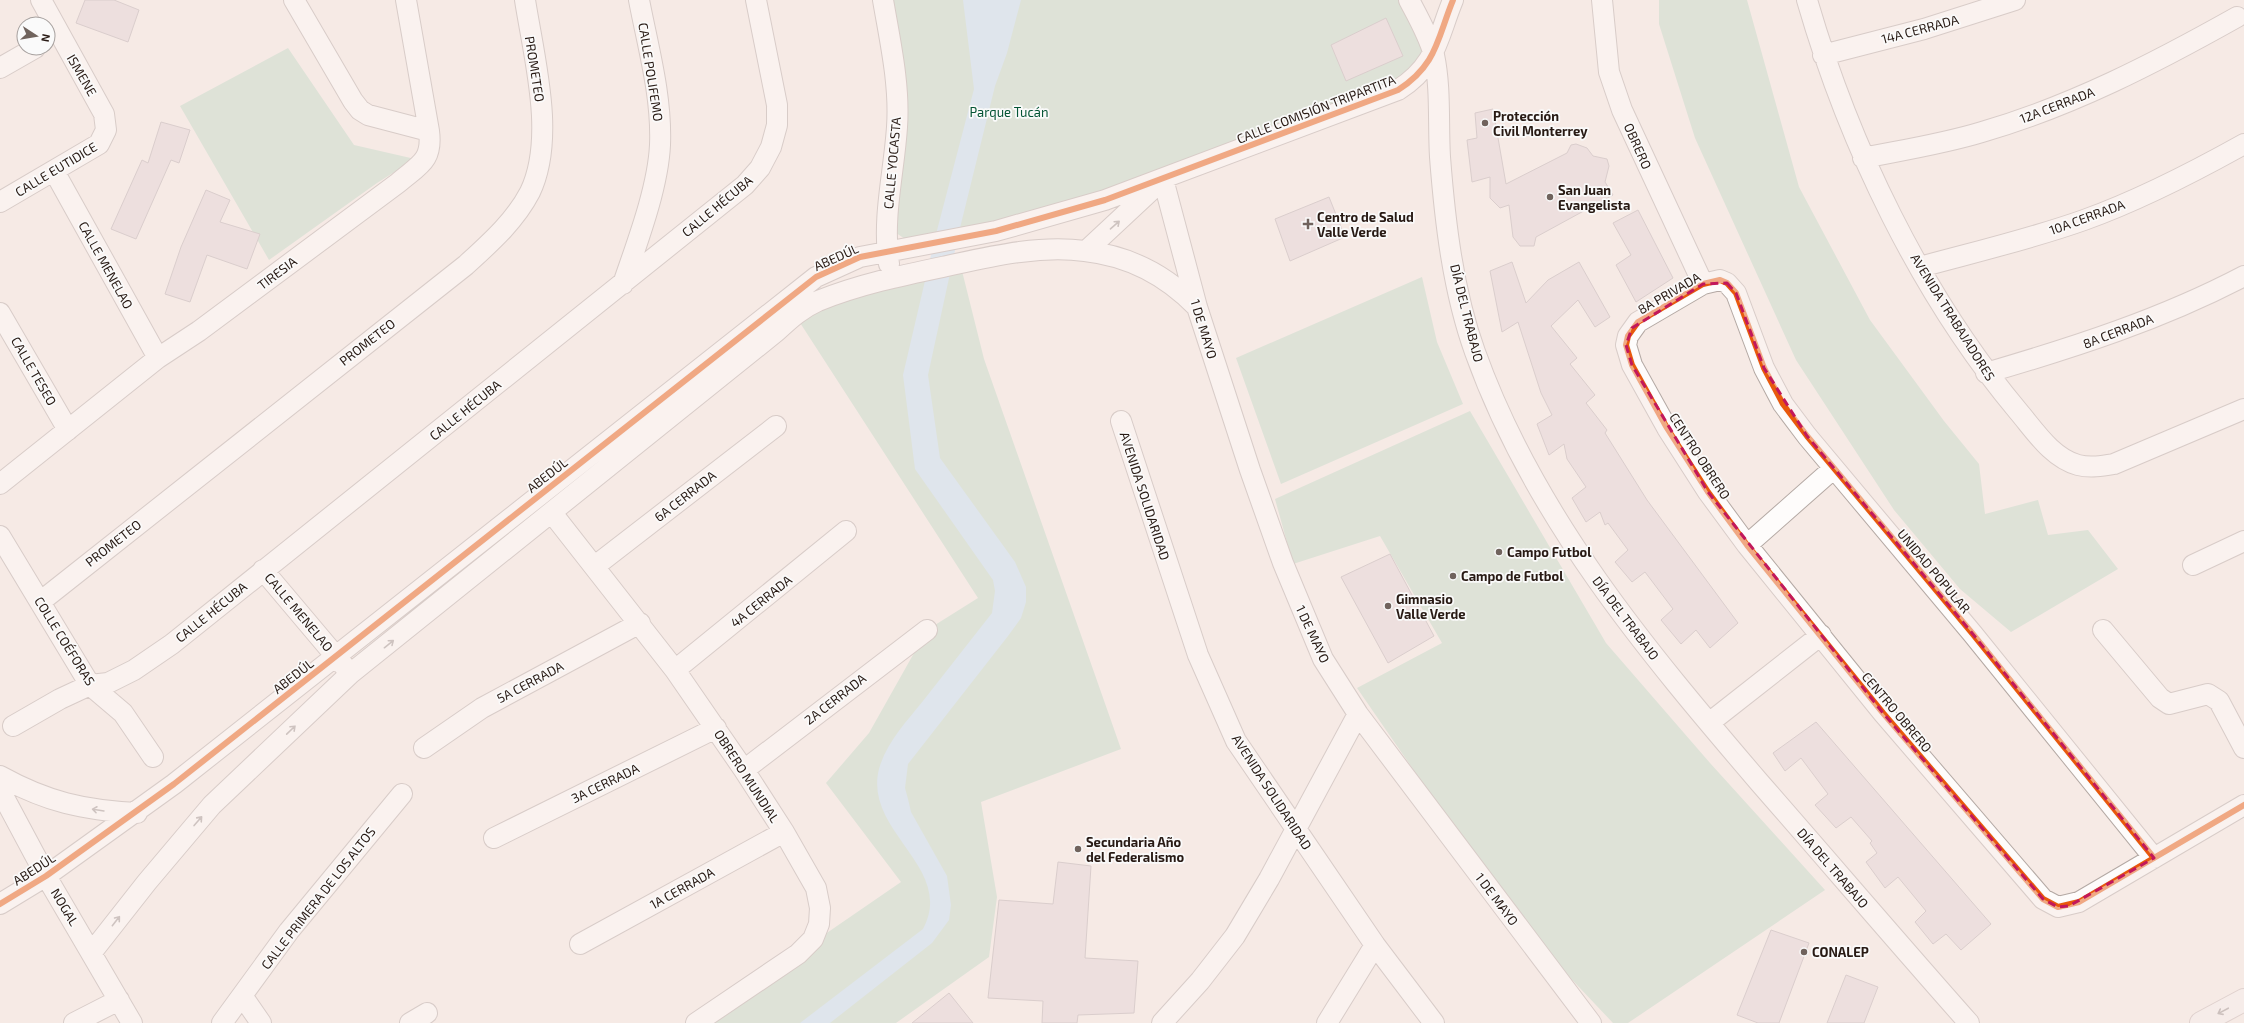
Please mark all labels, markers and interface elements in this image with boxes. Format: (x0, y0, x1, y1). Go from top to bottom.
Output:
street label: 14A CERRADA (1880, 11, 1960, 47)
north arrow (16, 16, 56, 56)
street label: CALLE POLIFEMO (635, 21, 667, 123)
text: N (39, 33, 53, 43)
street label: PROMETEO (522, 35, 548, 103)
street label: ISMENE (64, 51, 100, 99)
street label: CALLE COMISIÓN TRIPARTITA (1234, 70, 1398, 147)
street label: 12A CERRADA (2017, 83, 2097, 127)
park label: Parque Tucán (969, 104, 1049, 120)
place label: Protección Civil Monterrey (1493, 108, 1588, 139)
street label: CALLE YOCASTA (880, 116, 904, 210)
marker: Protección Civil Monterrey (1480, 118, 1490, 128)
street label: OBRERO (1621, 120, 1655, 172)
street label: CALLE EUTIDICE (12, 138, 100, 200)
street label: CALLE HÉCUBA (678, 171, 756, 240)
place label: San Juan Evangelista (1558, 182, 1630, 213)
marker: San Juan Evangelista (1545, 192, 1555, 202)
street label: 10A CERRADA (2047, 196, 2127, 238)
place label: Centro de Salud Valle Verde (1317, 209, 1414, 240)
street label: CALLE MENELAO (75, 218, 137, 312)
marker: Centro de Salud Valle Verde (1302, 218, 1314, 230)
one-way arrow (1109, 221, 1119, 230)
street label: ABEDÚL (811, 239, 861, 274)
street label: AVENIDA TRABAJADORES (1907, 251, 1999, 383)
street label: TIRESIA (254, 253, 300, 293)
street label: DÍA DEL TRABAJO (1447, 262, 1488, 364)
street label: 8A PRIVADA (1635, 269, 1703, 317)
street label: 1 DE MAYO (1187, 297, 1221, 361)
street label: 8A CERRADA (2081, 310, 2155, 352)
street label: PROMETEO (336, 315, 398, 369)
street label: CALLE TESEO (8, 334, 60, 408)
street label: CALLE HÉCUBA (425, 376, 504, 444)
street label: CENTRO OBRERO (1666, 410, 1734, 502)
street label: AVENIDA SOLIDARIDAD (1117, 430, 1173, 562)
street label: ABEDÚL (523, 453, 571, 496)
street label: 6A CERRADA (651, 467, 719, 525)
street label: PROMETEO (82, 516, 144, 570)
street label: UNIDAD POPULAR (1894, 526, 1974, 616)
place label: Campo Futbol (1507, 544, 1592, 560)
marker: Campo Futbol (1494, 547, 1504, 557)
place label: Campo de Futbol (1461, 568, 1564, 584)
street label: CALLE MENELAO (262, 569, 336, 655)
street label: 4A CERRADA (727, 571, 795, 631)
marker: Campo de Futbol (1448, 571, 1458, 581)
street label: DÍA DEL TRABAJO (1589, 572, 1663, 663)
street label: CALLE HÉCUBA (171, 578, 250, 646)
place label: Gimnasio Valle Verde (1396, 591, 1465, 622)
street label: COLLE COÉFORAS (31, 593, 100, 688)
marker: Gimnasio Valle Verde (1383, 601, 1393, 611)
street label: 1 DE MAYO (1293, 603, 1333, 665)
one-way arrow (383, 640, 394, 649)
street label: ABEDÚL (269, 654, 317, 697)
street label: 5A CERRADA (494, 658, 566, 706)
street label: CENTRO OBRERO (1859, 669, 1935, 755)
street label: 2A CERRADA (801, 670, 869, 728)
one-way arrow (286, 725, 296, 735)
street label: OBRERO MUNDIAL (711, 726, 783, 826)
street label: AVENIDA SOLIDARIDAD (1229, 731, 1315, 853)
street label: 3A CERRADA (568, 760, 642, 806)
one-way arrow (92, 806, 105, 814)
one-way arrow (194, 816, 203, 826)
street label: CALLE PRIMERA DE LOS ALTOS (257, 824, 379, 972)
street label: DÍA DEL TRABAJO (1794, 824, 1873, 911)
place label: Secundaria Año del Federalismo (1086, 834, 1184, 865)
marker: Secundaria Año del Federalismo (1073, 844, 1083, 854)
street label: ABEDÚL (9, 848, 58, 889)
street label: 1A CERRADA (647, 864, 717, 912)
street label: 1 DE MAYO (1472, 870, 1522, 928)
street label: NOGAL (48, 885, 83, 929)
one-way arrow (112, 916, 120, 927)
place label: CONALEP (1812, 944, 1869, 960)
marker: CONALEP (1799, 947, 1809, 957)
one-way arrow (2217, 1008, 2229, 1016)

